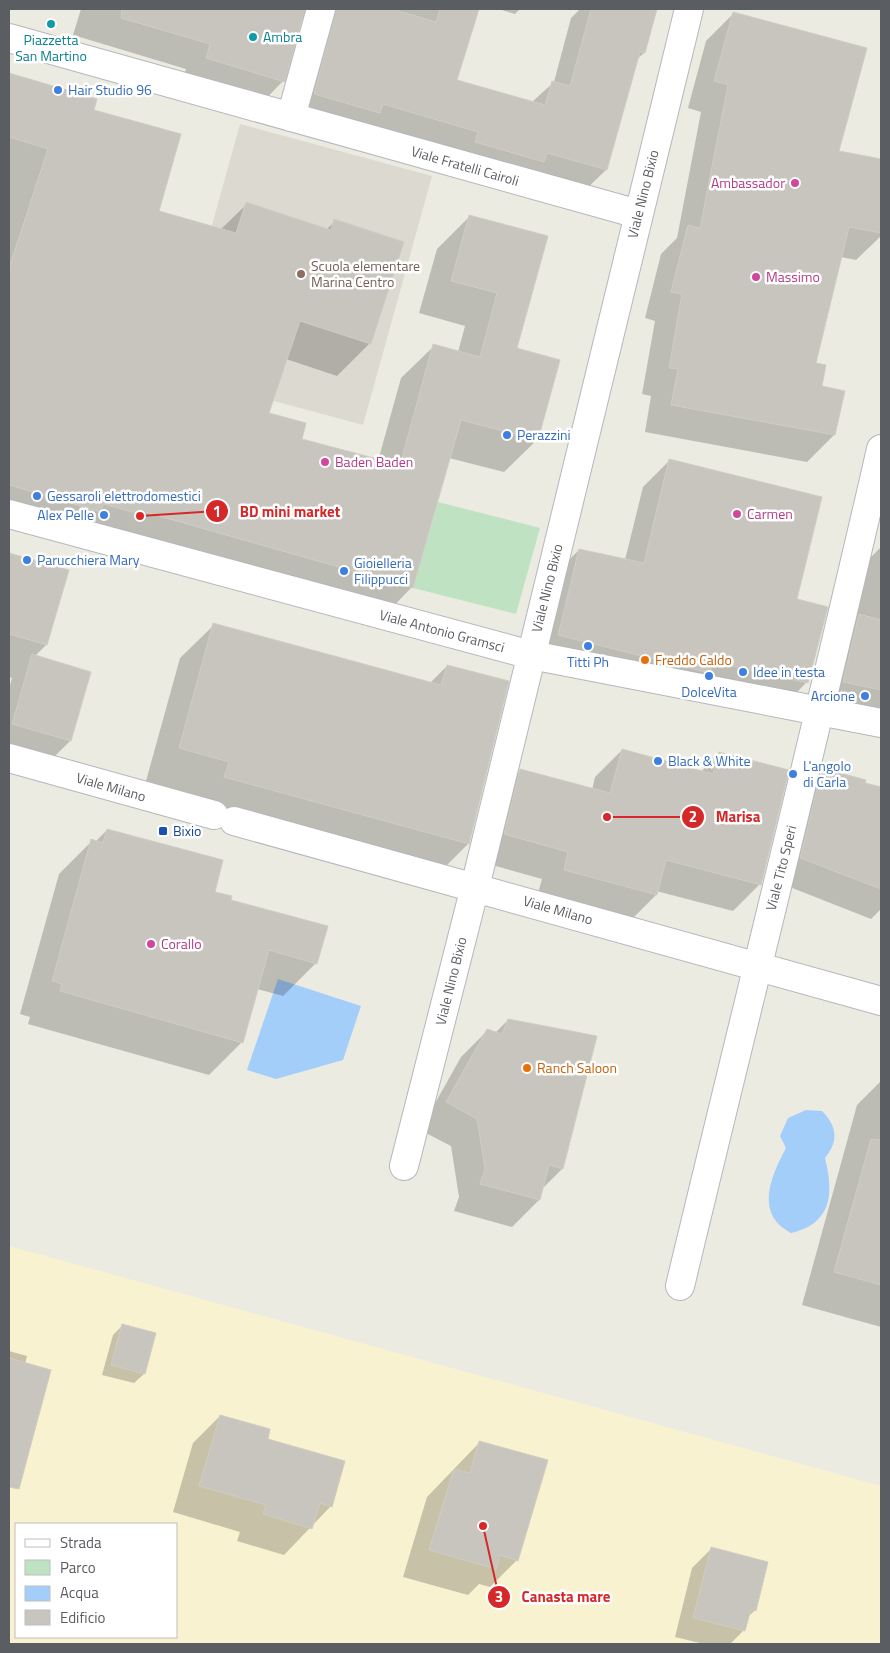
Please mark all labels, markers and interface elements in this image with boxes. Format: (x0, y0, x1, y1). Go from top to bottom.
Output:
marker: Piazzetta San Martino (45, 18, 57, 30)
place label: Ambra (263, 26, 302, 47)
place label: Piazzetta San Martino (15, 29, 87, 66)
marker: Ambra (247, 31, 259, 43)
place label: Hair Studio 96 (68, 79, 152, 100)
marker: Hair Studio 96 (52, 84, 64, 96)
street label: Viale Fratelli Cairoli (409, 140, 521, 191)
street label: Viale Nino Bixio (621, 147, 664, 240)
place label: Ambassador (711, 172, 785, 193)
marker: Ambassador (789, 177, 801, 189)
place label: Scuola elementare Marina Centro (311, 255, 420, 292)
place label: Massimo (766, 266, 820, 287)
marker: Scuola elementare Marina Centro (295, 268, 307, 280)
marker: Massimo (750, 271, 762, 283)
place label: Perazzini (517, 424, 571, 445)
marker: Perazzini (501, 429, 513, 441)
place label: Baden Baden (335, 451, 413, 472)
marker: Baden Baden (319, 456, 331, 468)
place label: Gessaroli elettrodomestici (47, 485, 201, 506)
marker: Gessaroli elettrodomestici (31, 490, 43, 502)
callout: BD mini market (205, 496, 350, 526)
text: 1 (213, 500, 221, 523)
text: BD mini market (240, 500, 341, 523)
place label: Carmen (747, 503, 793, 524)
place label: Alex Pelle (37, 504, 94, 525)
marker: Carmen (731, 508, 743, 520)
marker: Alex Pelle (98, 509, 110, 521)
street label: Viale Nino Bixio (525, 541, 568, 634)
place label: Parucchiera Mary (37, 549, 140, 570)
place label: Gioielleria Filippucci (354, 552, 412, 589)
marker: Parucchiera Mary (21, 554, 33, 566)
marker: Gioielleria Filippucci (338, 565, 350, 577)
street label: Viale Antonio Gramsci (377, 604, 507, 657)
marker: Titti Ph (582, 640, 594, 652)
place label: Freddo Caldo (655, 649, 732, 670)
place label: Titti Ph (567, 651, 609, 672)
marker: Freddo Caldo (639, 654, 651, 666)
place label: Idee in testa (753, 661, 825, 682)
marker: Idee in testa (737, 666, 749, 678)
marker: DolceVita (703, 670, 715, 682)
place label: DolceVita (681, 681, 737, 702)
place label: Arcione (811, 685, 855, 706)
marker: Arcione (859, 690, 871, 702)
place label: Black & White (668, 750, 750, 771)
marker: Black & White (652, 755, 664, 767)
place label: L'angolo di Carla (803, 755, 851, 792)
street label: Viale Milano (74, 767, 148, 806)
marker: L'angolo di Carla (787, 768, 799, 780)
callout: Marisa (681, 802, 771, 832)
text: 2 (689, 805, 697, 828)
text: Marisa (716, 805, 761, 828)
place label: Bixio (173, 820, 201, 841)
street label: Viale Tito Speri (760, 823, 801, 913)
marker: Bixio (157, 825, 169, 837)
street label: Viale Milano (521, 890, 595, 929)
place label: Corallo (161, 933, 202, 954)
street label: Viale Nino Bixio (429, 934, 472, 1027)
marker: Corallo (145, 938, 157, 950)
place label: Ranch Saloon (537, 1057, 617, 1078)
marker: Ranch Saloon (521, 1062, 533, 1074)
legend (15, 1523, 178, 1638)
text: Strada (60, 1531, 102, 1554)
text: Parco (60, 1556, 96, 1579)
text: Acqua (60, 1581, 99, 1604)
callout: Canasta mare (486, 1582, 620, 1612)
text: 3 (495, 1585, 503, 1608)
text: Canasta mare (522, 1585, 611, 1608)
text: Edificio (60, 1606, 105, 1629)

